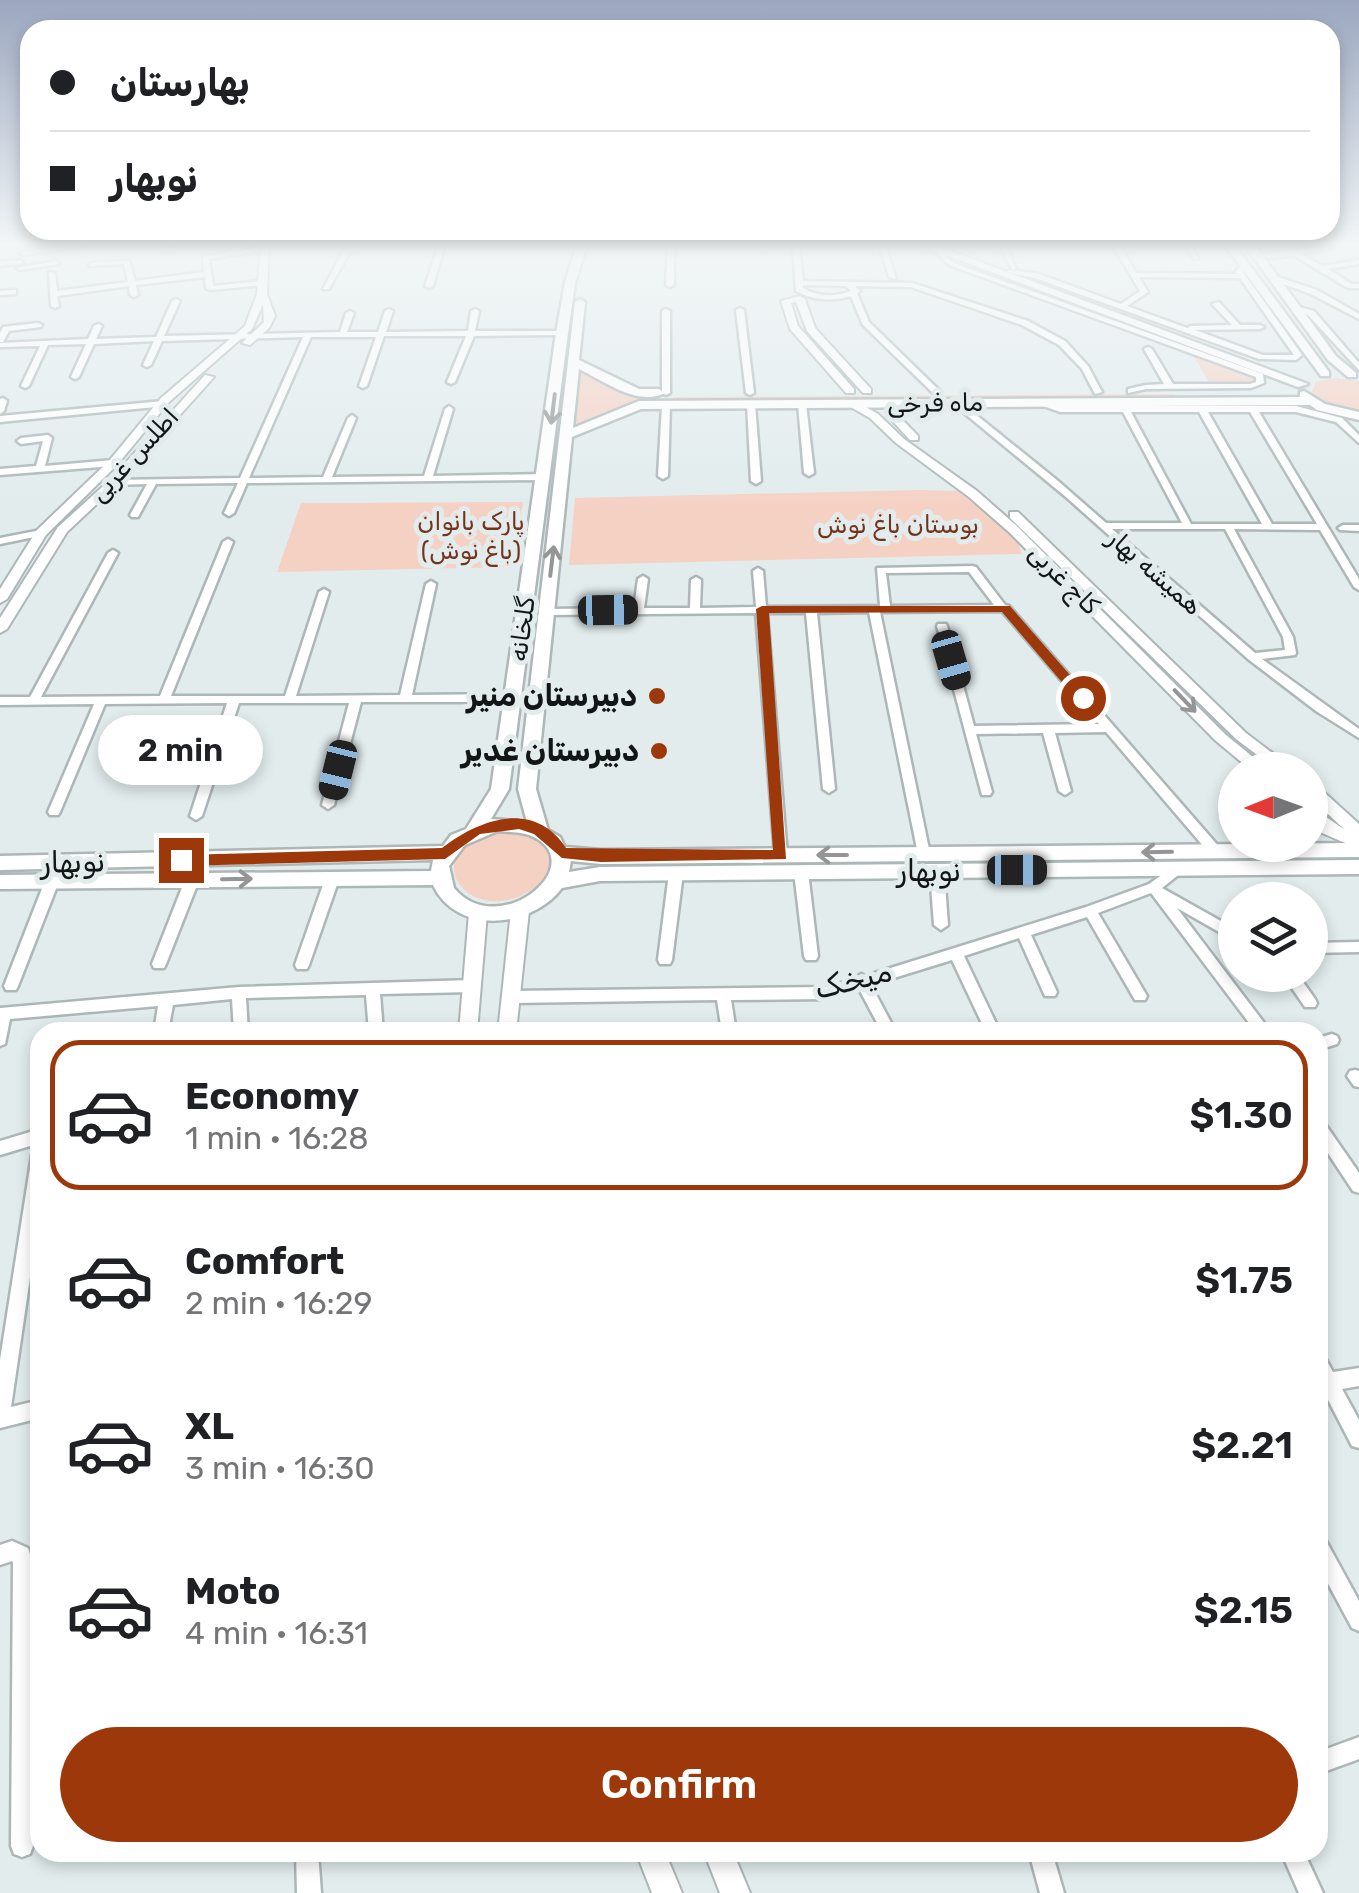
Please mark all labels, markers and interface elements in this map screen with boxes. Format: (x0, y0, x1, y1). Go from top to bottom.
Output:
text: بهارستان (110, 60, 250, 106)
text: نوبهار (110, 156, 198, 202)
street label: ماه فرخی (887, 388, 983, 418)
one-way arrow (543, 392, 561, 424)
street label: اطلس غربی (83, 402, 185, 508)
park label: پارک بانوان (باغ نوش) (417, 507, 525, 567)
park label: بوستان باغ نوش (817, 510, 979, 541)
street label: همیشه بهار (1101, 522, 1208, 621)
street label: کاج غربی (1021, 538, 1105, 622)
one-way arrow (543, 545, 562, 577)
car (578, 594, 638, 626)
street label: گلخانه (503, 595, 541, 663)
car (928, 627, 974, 693)
route start (1061, 676, 1106, 721)
place label: دبیرستان منیر (465, 678, 637, 714)
marker: دبیرستان منیر (646, 685, 668, 707)
one-way arrow (1173, 689, 1197, 713)
callout: 2 min (99, 715, 264, 785)
text: 2 min (138, 731, 223, 769)
place label: دبیرستان غدیر (459, 733, 639, 769)
car (316, 737, 360, 803)
marker: دبیرستان غدیر (648, 740, 670, 762)
north arrow (1218, 752, 1328, 862)
map controls (1218, 752, 1328, 992)
route end (159, 838, 204, 883)
one-way arrow (1141, 842, 1174, 862)
street label: نوبهار (39, 843, 105, 881)
one-way arrow (816, 846, 848, 864)
street label: نوبهار (895, 853, 961, 889)
car (987, 855, 1047, 885)
one-way arrow (221, 870, 253, 889)
button: layers (1218, 882, 1328, 992)
street label: میخک (811, 953, 895, 1007)
icon: car (65, 1070, 155, 1160)
text: Economy (185, 1073, 359, 1119)
text: $1.30 (1190, 1092, 1293, 1138)
text: 1 min · 16:28 (185, 1119, 369, 1157)
icon: car (65, 1235, 155, 1325)
text: Comfort (185, 1238, 344, 1284)
text: $1.75 (1195, 1257, 1293, 1303)
text: 2 min · 16:29 (185, 1284, 372, 1322)
icon: car (65, 1400, 155, 1490)
text: XL (185, 1403, 234, 1449)
text: $2.21 (1191, 1422, 1293, 1468)
text: 3 min · 16:30 (185, 1449, 375, 1487)
icon: car (65, 1565, 155, 1655)
text: Moto (185, 1568, 281, 1614)
text: $2.15 (1194, 1587, 1293, 1633)
text: 4 min · 16:31 (185, 1614, 368, 1652)
button: Confirm (60, 1727, 1298, 1842)

